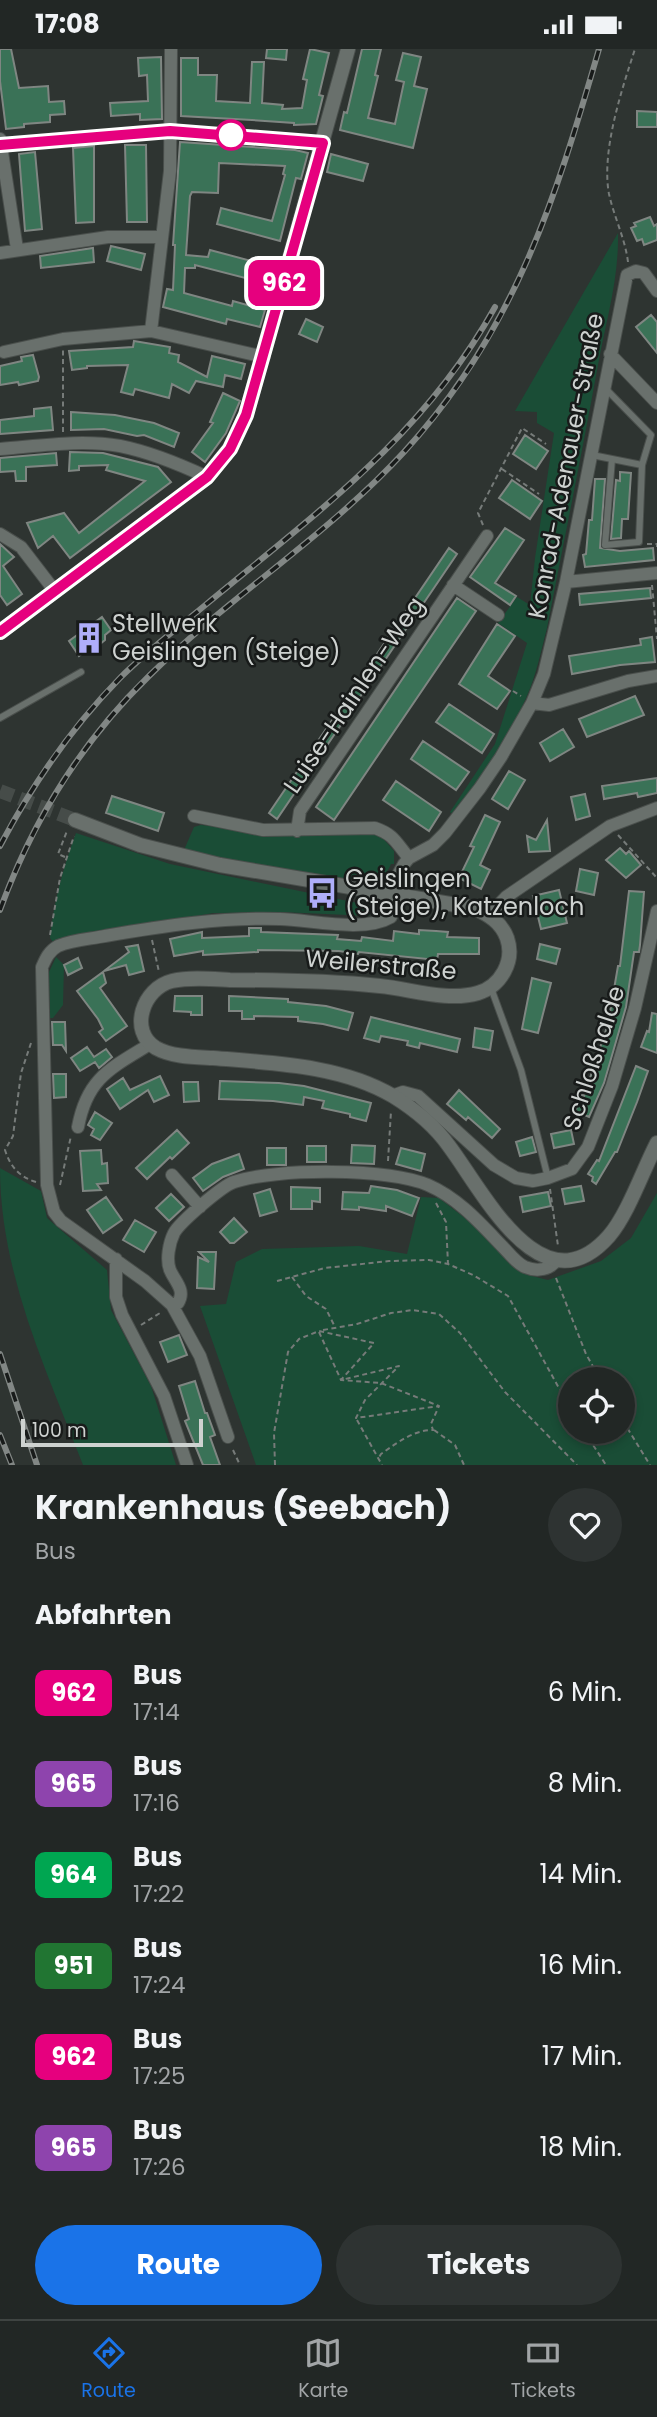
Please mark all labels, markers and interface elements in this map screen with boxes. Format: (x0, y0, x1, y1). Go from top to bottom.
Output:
text: 17:08 (35, 6, 100, 42)
unlabelled marker (216, 120, 246, 150)
line badge: 962 (244, 260, 324, 306)
text: 962 (262, 266, 306, 299)
street label: Konrad-Adenauer-Straße (520, 310, 611, 621)
street label: Luise-Hainlen-Weg (276, 590, 432, 799)
place label: Stellwerk Geislingen (Steige) (112, 607, 341, 668)
building icon: Stellwerk Geislingen (Steige) (72, 621, 106, 655)
place label: Geislingen (Steige), Katzenloch (345, 862, 584, 923)
bus stop icon: Geislingen (Steige), Katzenloch (305, 876, 339, 910)
street label: Weilerstraße (304, 941, 458, 988)
street label: Schloßhalde (555, 981, 632, 1134)
map controls (558, 1367, 635, 1444)
button: locate (558, 1367, 635, 1444)
scale bar (21, 1416, 203, 1448)
text: 100 m (32, 1417, 87, 1444)
text: Krankenhaus (Seebach) (35, 1484, 452, 1531)
button: heart (548, 1488, 622, 1562)
text: Bus (35, 1535, 76, 1567)
text: Abfahrten (35, 1597, 172, 1633)
text: Bus (133, 1657, 182, 1693)
text: 6 Min. (548, 1674, 622, 1710)
text: 962 (52, 1676, 95, 1709)
text: 17:14 (133, 1696, 180, 1728)
text: Bus (133, 1748, 182, 1784)
text: 8 Min. (548, 1765, 622, 1801)
text: 965 (51, 1767, 96, 1800)
text: 17:16 (133, 1787, 180, 1819)
text: Bus (133, 1839, 182, 1875)
text: 14 Min. (540, 1856, 622, 1892)
text: 964 (50, 1858, 97, 1891)
text: 17:22 (133, 1878, 184, 1910)
text: Bus (133, 1930, 182, 1966)
text: 16 Min. (539, 1947, 622, 1983)
text: 951 (54, 1949, 93, 1982)
text: 17:24 (133, 1969, 186, 2001)
text: Bus (133, 2021, 182, 2057)
text: 17 Min. (542, 2038, 622, 2074)
text: 962 (52, 2040, 95, 2073)
text: 17:25 (133, 2060, 186, 2092)
text: Bus (133, 2112, 182, 2148)
text: 18 Min. (539, 2129, 622, 2165)
text: 965 (51, 2131, 96, 2164)
text: 17:26 (133, 2151, 186, 2183)
button: Route (35, 2225, 322, 2305)
button: Tickets (336, 2225, 622, 2305)
tab: Route (81, 2334, 136, 2405)
tab: Karte (298, 2334, 348, 2405)
tab: Tickets (511, 2334, 576, 2405)

